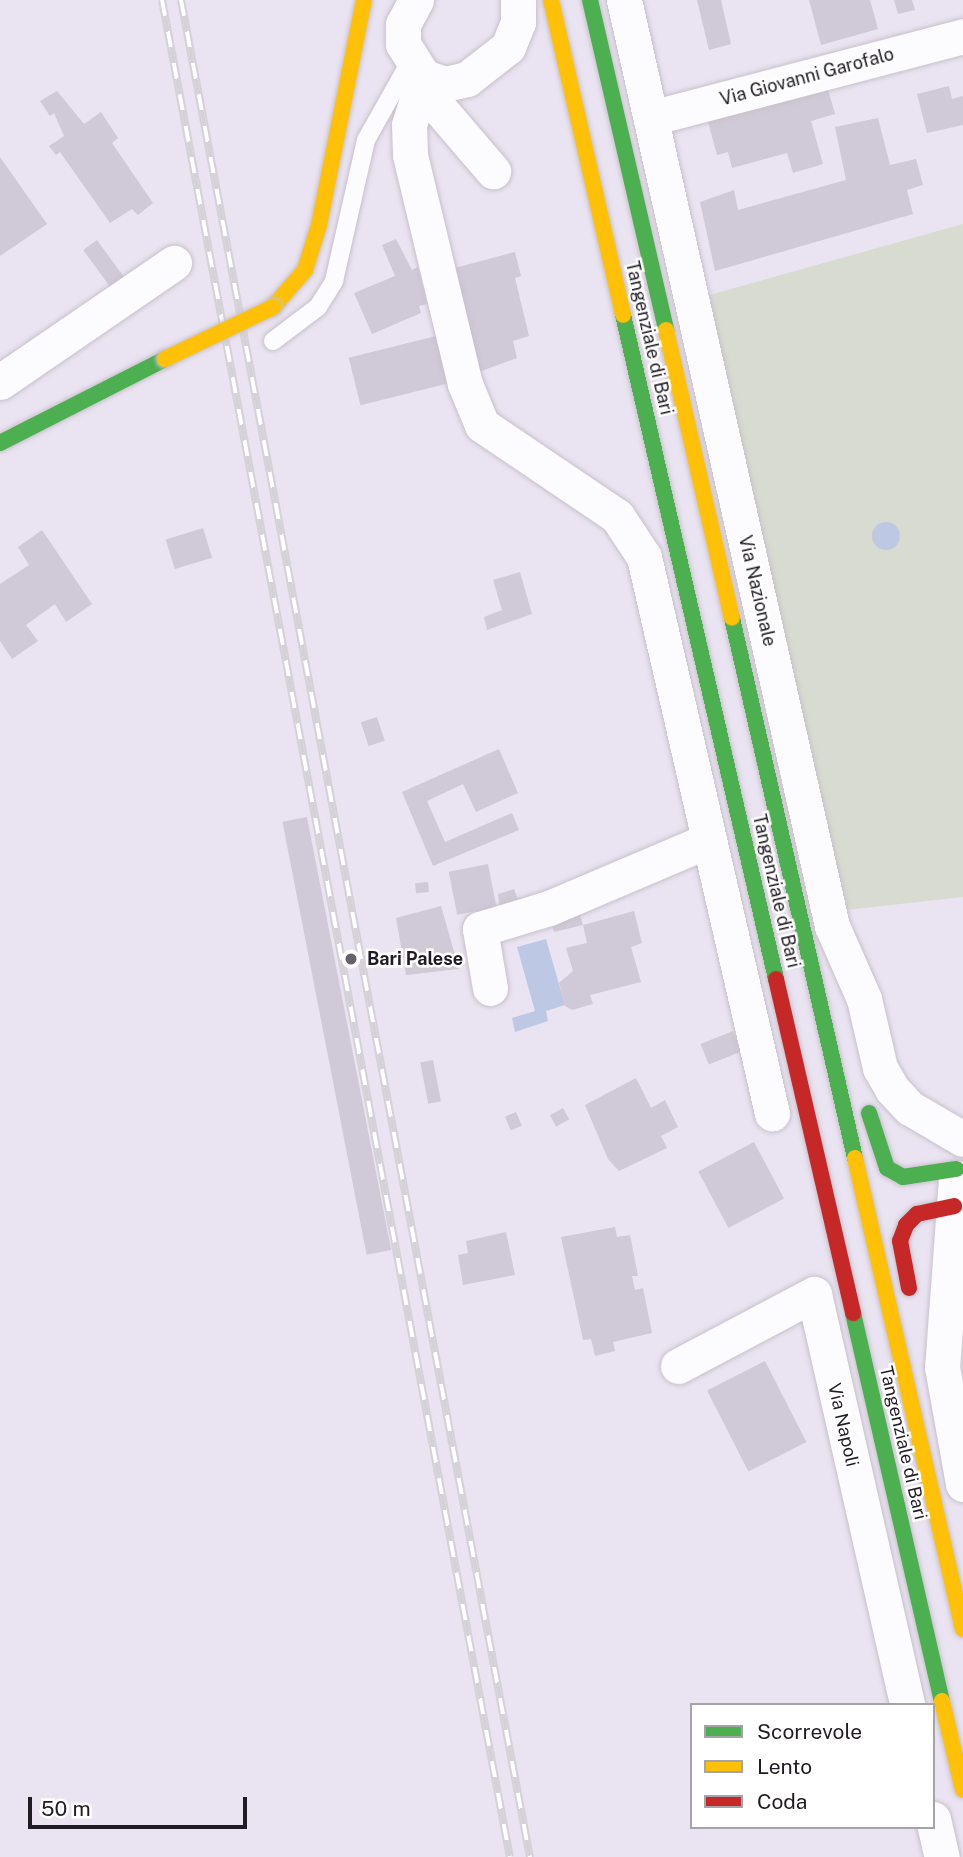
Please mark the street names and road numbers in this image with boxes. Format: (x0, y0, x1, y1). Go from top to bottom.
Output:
street label: Via Giovanni Garofalo (718, 43, 896, 111)
street label: Tangenziale di Bari (621, 259, 677, 417)
street label: Via Nazionale (734, 533, 780, 649)
street label: Tangenziale di Bari (748, 812, 804, 970)
street label: Tangenziale di Bari (875, 1364, 931, 1522)
street label: Via Napoli (823, 1381, 863, 1469)

